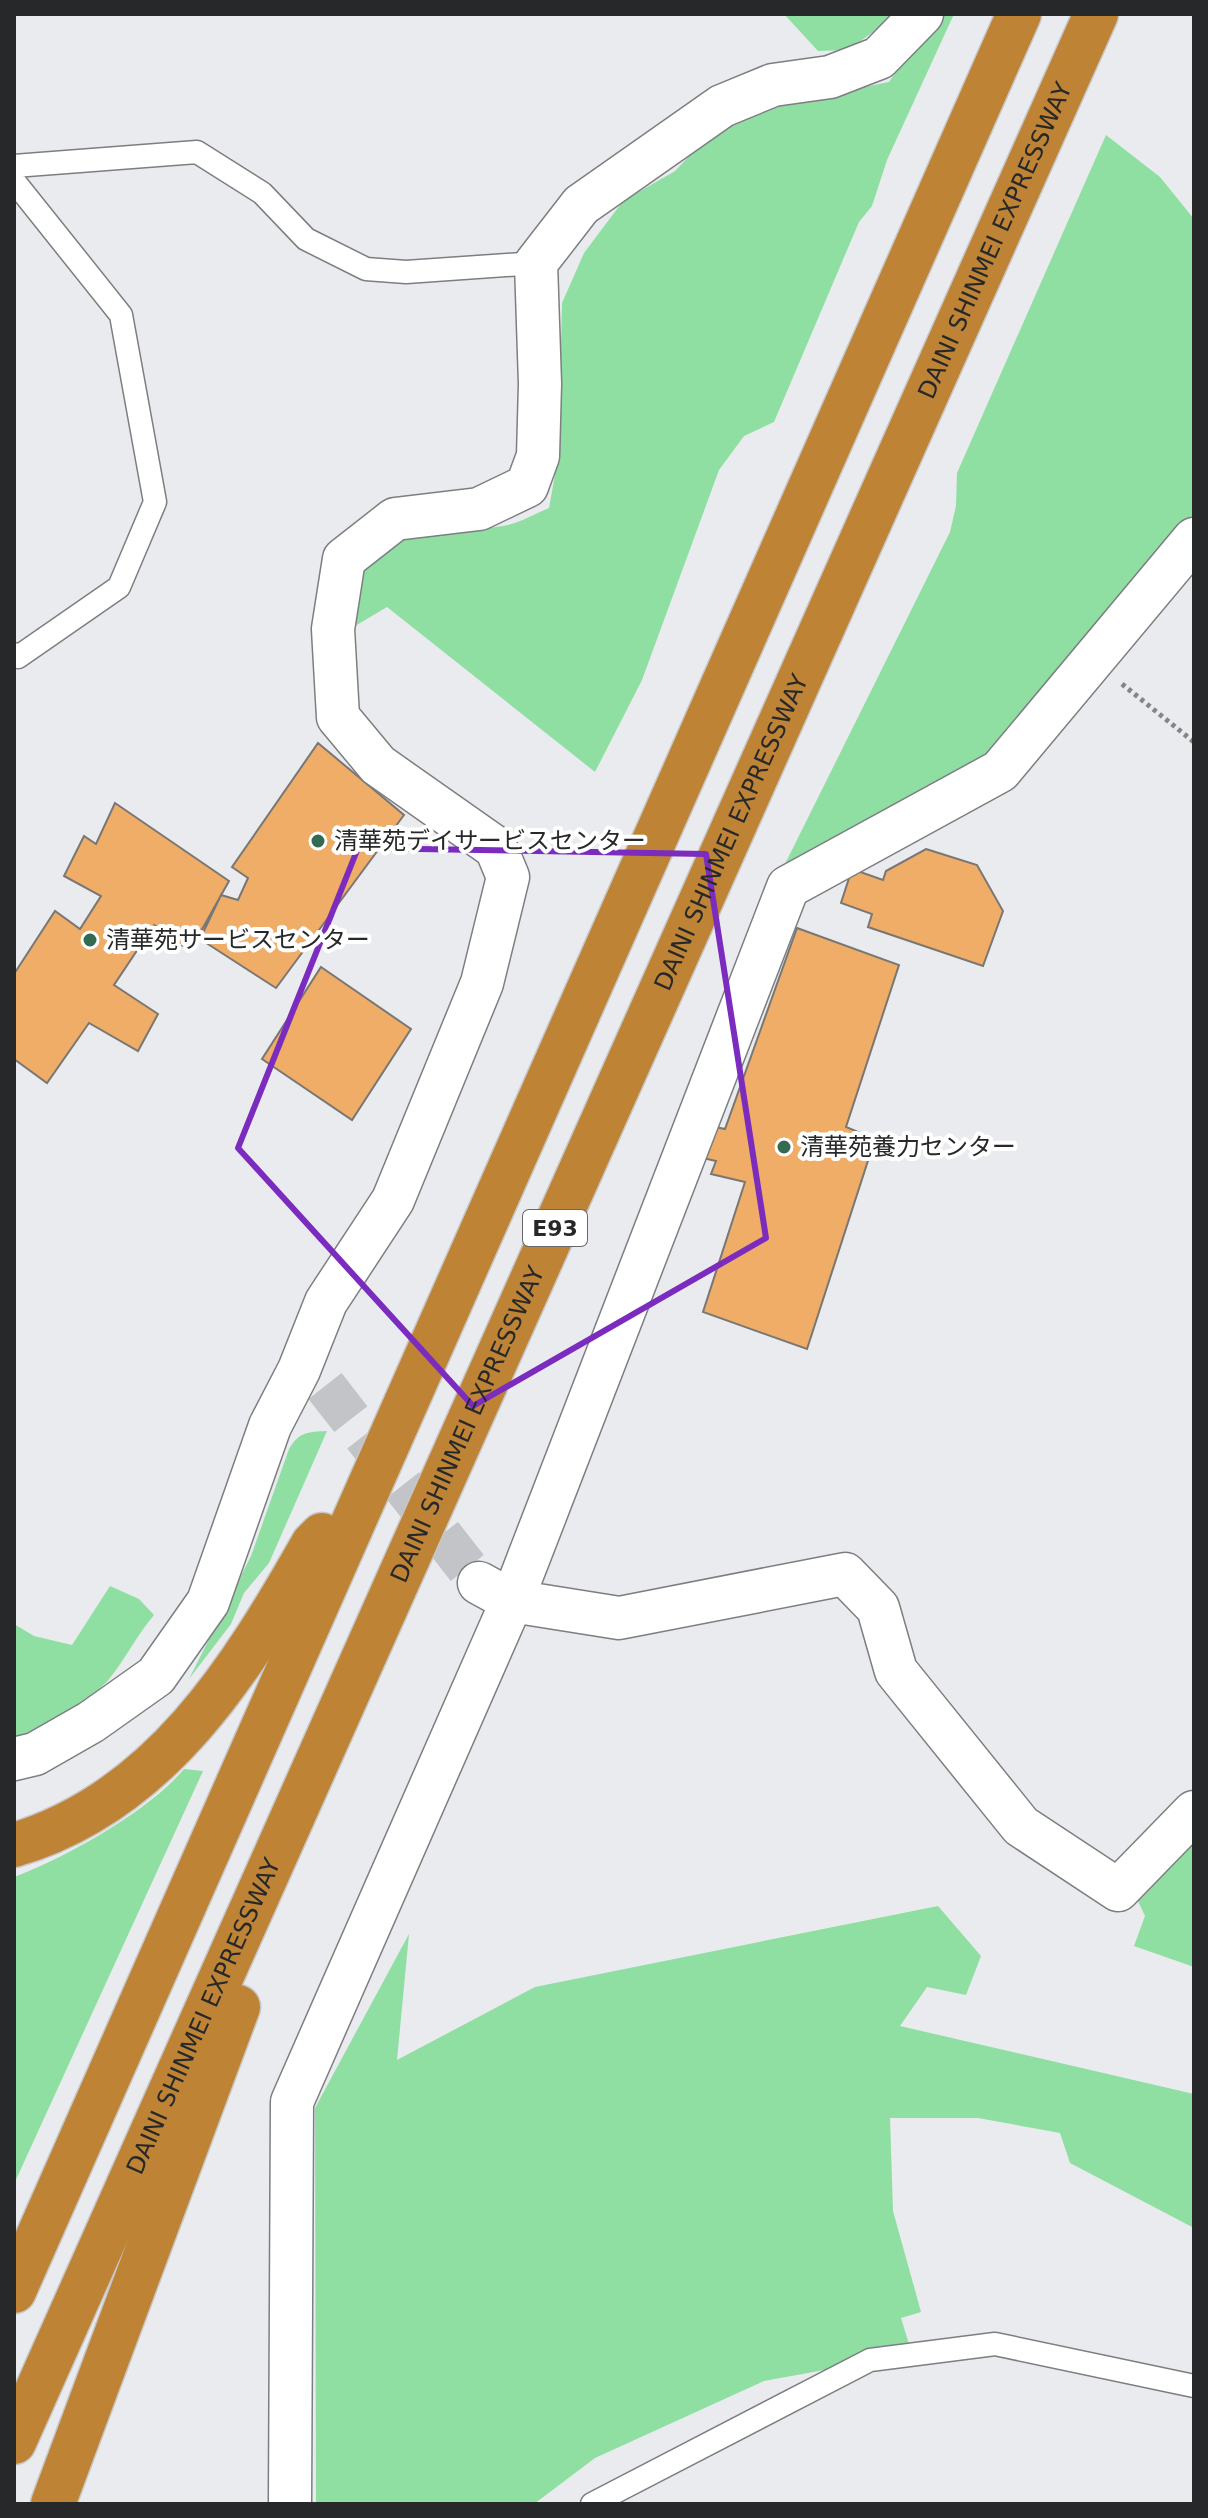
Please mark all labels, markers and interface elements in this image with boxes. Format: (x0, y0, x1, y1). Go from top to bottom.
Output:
street label: DAINI SHINMEI EXPRESSWAY (912, 78, 1078, 403)
street label: DAINI SHINMEI EXPRESSWAY (649, 670, 814, 995)
place label: 清華苑デイサービスセンター (334, 827, 646, 855)
marker: 清華苑デイサービスセンター (309, 832, 327, 850)
place label: 清華苑サービスセンター (106, 926, 370, 954)
marker: 清華苑サービスセンター (81, 931, 99, 949)
place label: 清華苑養力センター (800, 1133, 1016, 1161)
marker: 清華苑養力センター (775, 1138, 793, 1156)
road number: E93 (523, 1210, 587, 1246)
street label: DAINI SHINMEI EXPRESSWAY (385, 1262, 550, 1587)
street label: DAINI SHINMEI EXPRESSWAY (121, 1854, 286, 2179)

